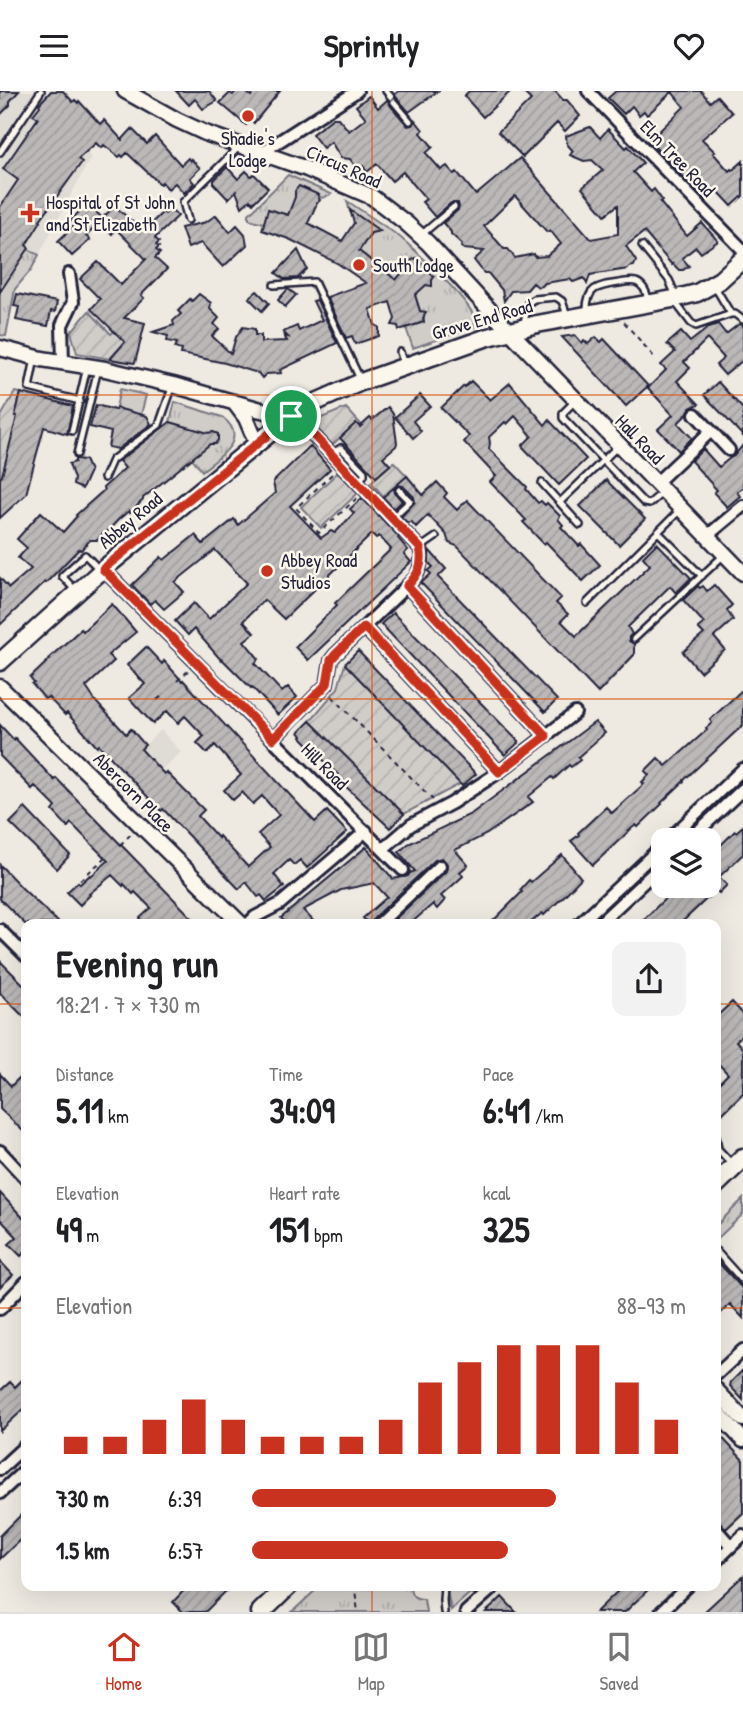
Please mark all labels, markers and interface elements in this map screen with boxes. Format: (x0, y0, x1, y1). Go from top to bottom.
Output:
text: Sprintly (324, 24, 419, 67)
icon: menu (35, 27, 73, 65)
icon: heart (670, 27, 708, 65)
marker: Shadie's Lodge (240, 108, 256, 124)
street label: Elm Tree Road (635, 114, 722, 203)
place label: Shadie's Lodge (221, 125, 275, 173)
street label: Circus Road (302, 138, 386, 194)
place label: Hospital of St John and St Elizabeth (46, 189, 175, 237)
marker: Hospital of St John and St Elizabeth (20, 203, 40, 223)
place label: South Lodge (373, 252, 454, 278)
marker: South Lodge (351, 257, 367, 273)
street label: Grove End Road (429, 292, 536, 346)
pin (261, 386, 321, 446)
icon: arrive (272, 397, 310, 435)
street label: Hall Road (610, 408, 671, 470)
street label: Abbey Road (93, 485, 168, 554)
place label: Abbey Road Studios (281, 547, 358, 595)
marker: Abbey Road Studios (259, 563, 275, 579)
street label: Hill Road (296, 737, 355, 796)
street label: Abercorn Place (88, 746, 180, 838)
map controls (651, 828, 721, 898)
button: layers (651, 828, 721, 898)
text: Evening run (56, 937, 219, 989)
button: share (612, 942, 686, 1016)
text: 18:21 · 7 × 730 m (56, 989, 200, 1020)
text: Distance (56, 1061, 114, 1087)
text: Time (269, 1061, 303, 1087)
text: Pace (483, 1061, 514, 1087)
text: 5.11 (56, 1087, 104, 1134)
text: 34:09 (269, 1087, 335, 1134)
text: 6:41 (483, 1087, 531, 1134)
text: km (104, 1103, 129, 1129)
text: /km (531, 1103, 564, 1129)
text: Elevation (56, 1180, 119, 1206)
text: Heart rate (269, 1180, 340, 1206)
text: kcal (483, 1180, 510, 1206)
text: 49 (56, 1206, 82, 1253)
text: 151 (269, 1206, 310, 1253)
text: 325 (483, 1206, 530, 1253)
text: m (82, 1222, 99, 1248)
text: bpm (310, 1222, 343, 1248)
text: Elevation (56, 1290, 132, 1321)
text: 88–93 m (617, 1290, 686, 1321)
text: 730 m (56, 1483, 109, 1514)
text: 6:39 (168, 1483, 201, 1514)
text: 1.5 km (56, 1535, 109, 1566)
text: 6:57 (168, 1535, 204, 1566)
tab: Home (105, 1628, 143, 1696)
tab: Map (352, 1628, 390, 1696)
tab: Saved (600, 1628, 638, 1696)

